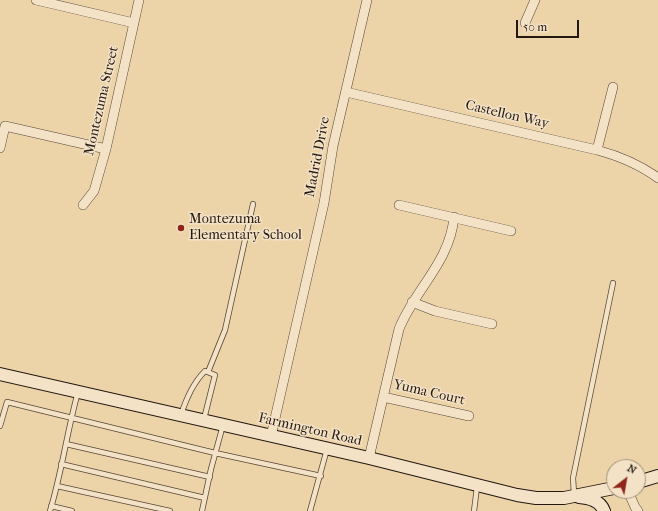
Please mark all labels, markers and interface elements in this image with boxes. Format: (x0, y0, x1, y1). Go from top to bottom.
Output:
scale bar (518, 12, 581, 38)
text: 50 m (523, 20, 547, 34)
street label: Montezuma Street (81, 45, 123, 157)
street label: Castellon Way (464, 97, 550, 133)
street label: Madrid Drive (302, 115, 334, 199)
place label: Montezuma Elementary School (189, 212, 302, 244)
marker: Montezuma Elementary School (176, 223, 186, 233)
street label: Yuma Court (392, 377, 466, 409)
street label: Farmington Road (257, 410, 363, 450)
north arrow (606, 459, 646, 499)
text: N (625, 461, 639, 477)

